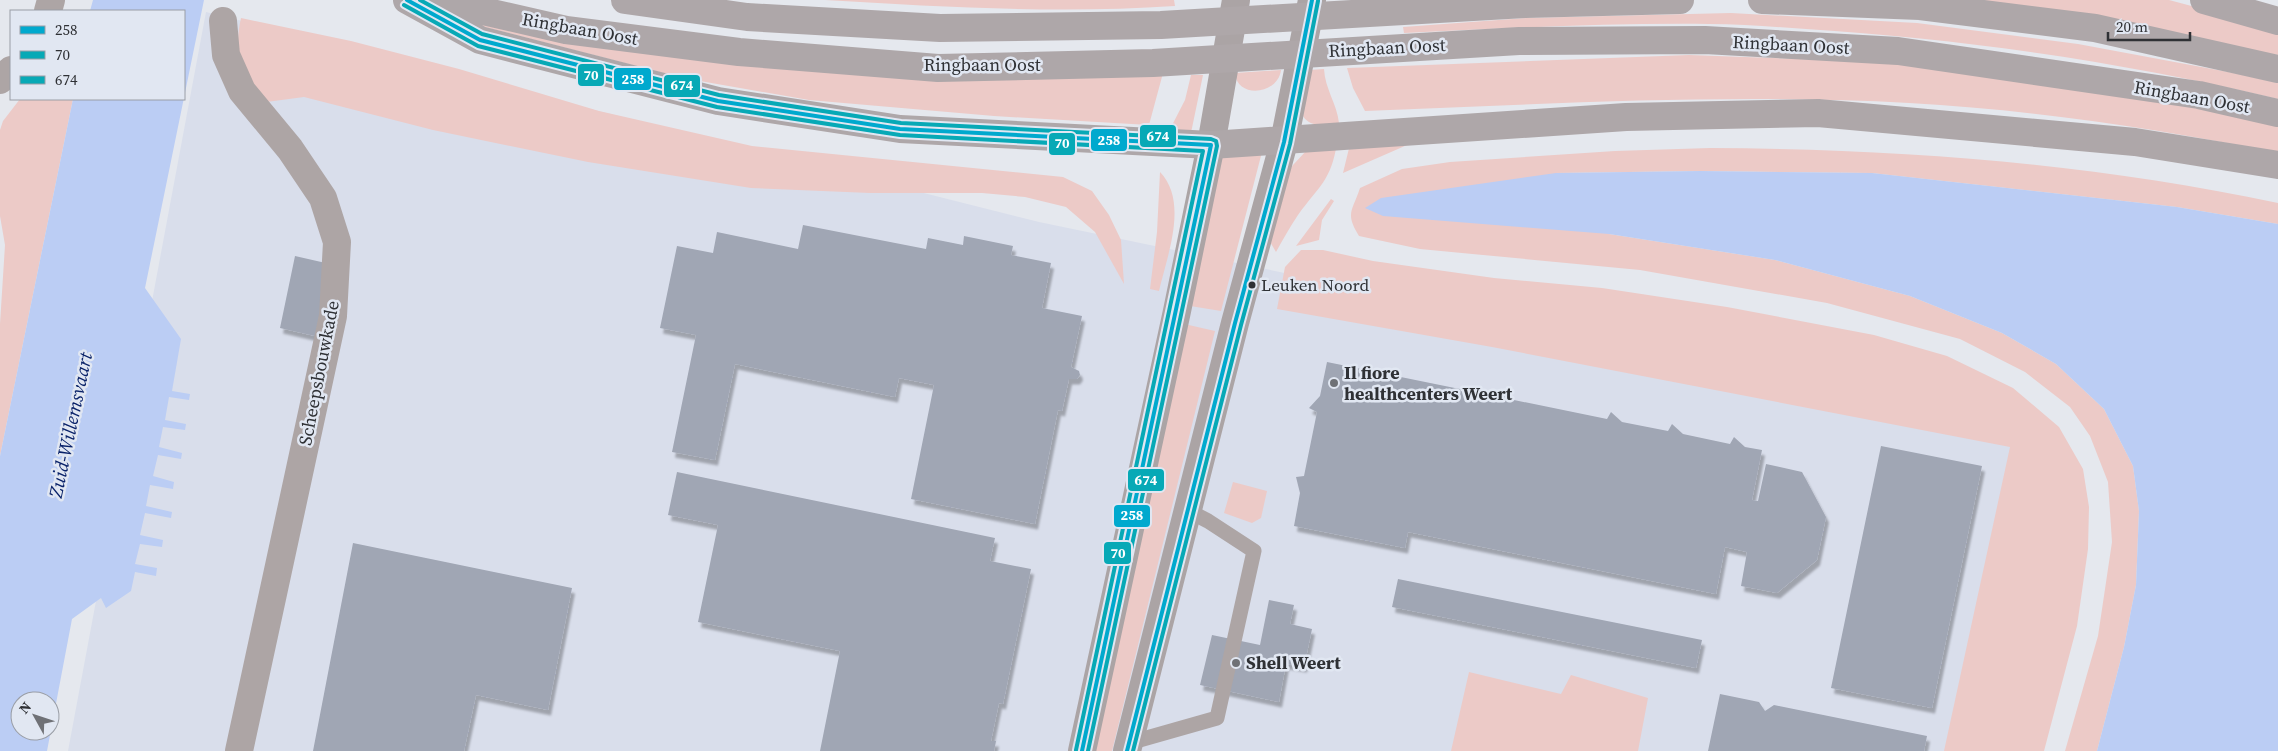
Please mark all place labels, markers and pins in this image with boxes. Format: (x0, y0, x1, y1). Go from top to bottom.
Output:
place label: Leuken Noord (1261, 273, 1370, 297)
marker: Leuken Noord (1247, 280, 1257, 290)
place label: Il fiore healthcenters Weert (1344, 360, 1513, 406)
marker: Il fiore healthcenters Weert (1328, 377, 1340, 389)
place label: Shell Weert (1246, 650, 1341, 675)
marker: Shell Weert (1230, 657, 1242, 669)

